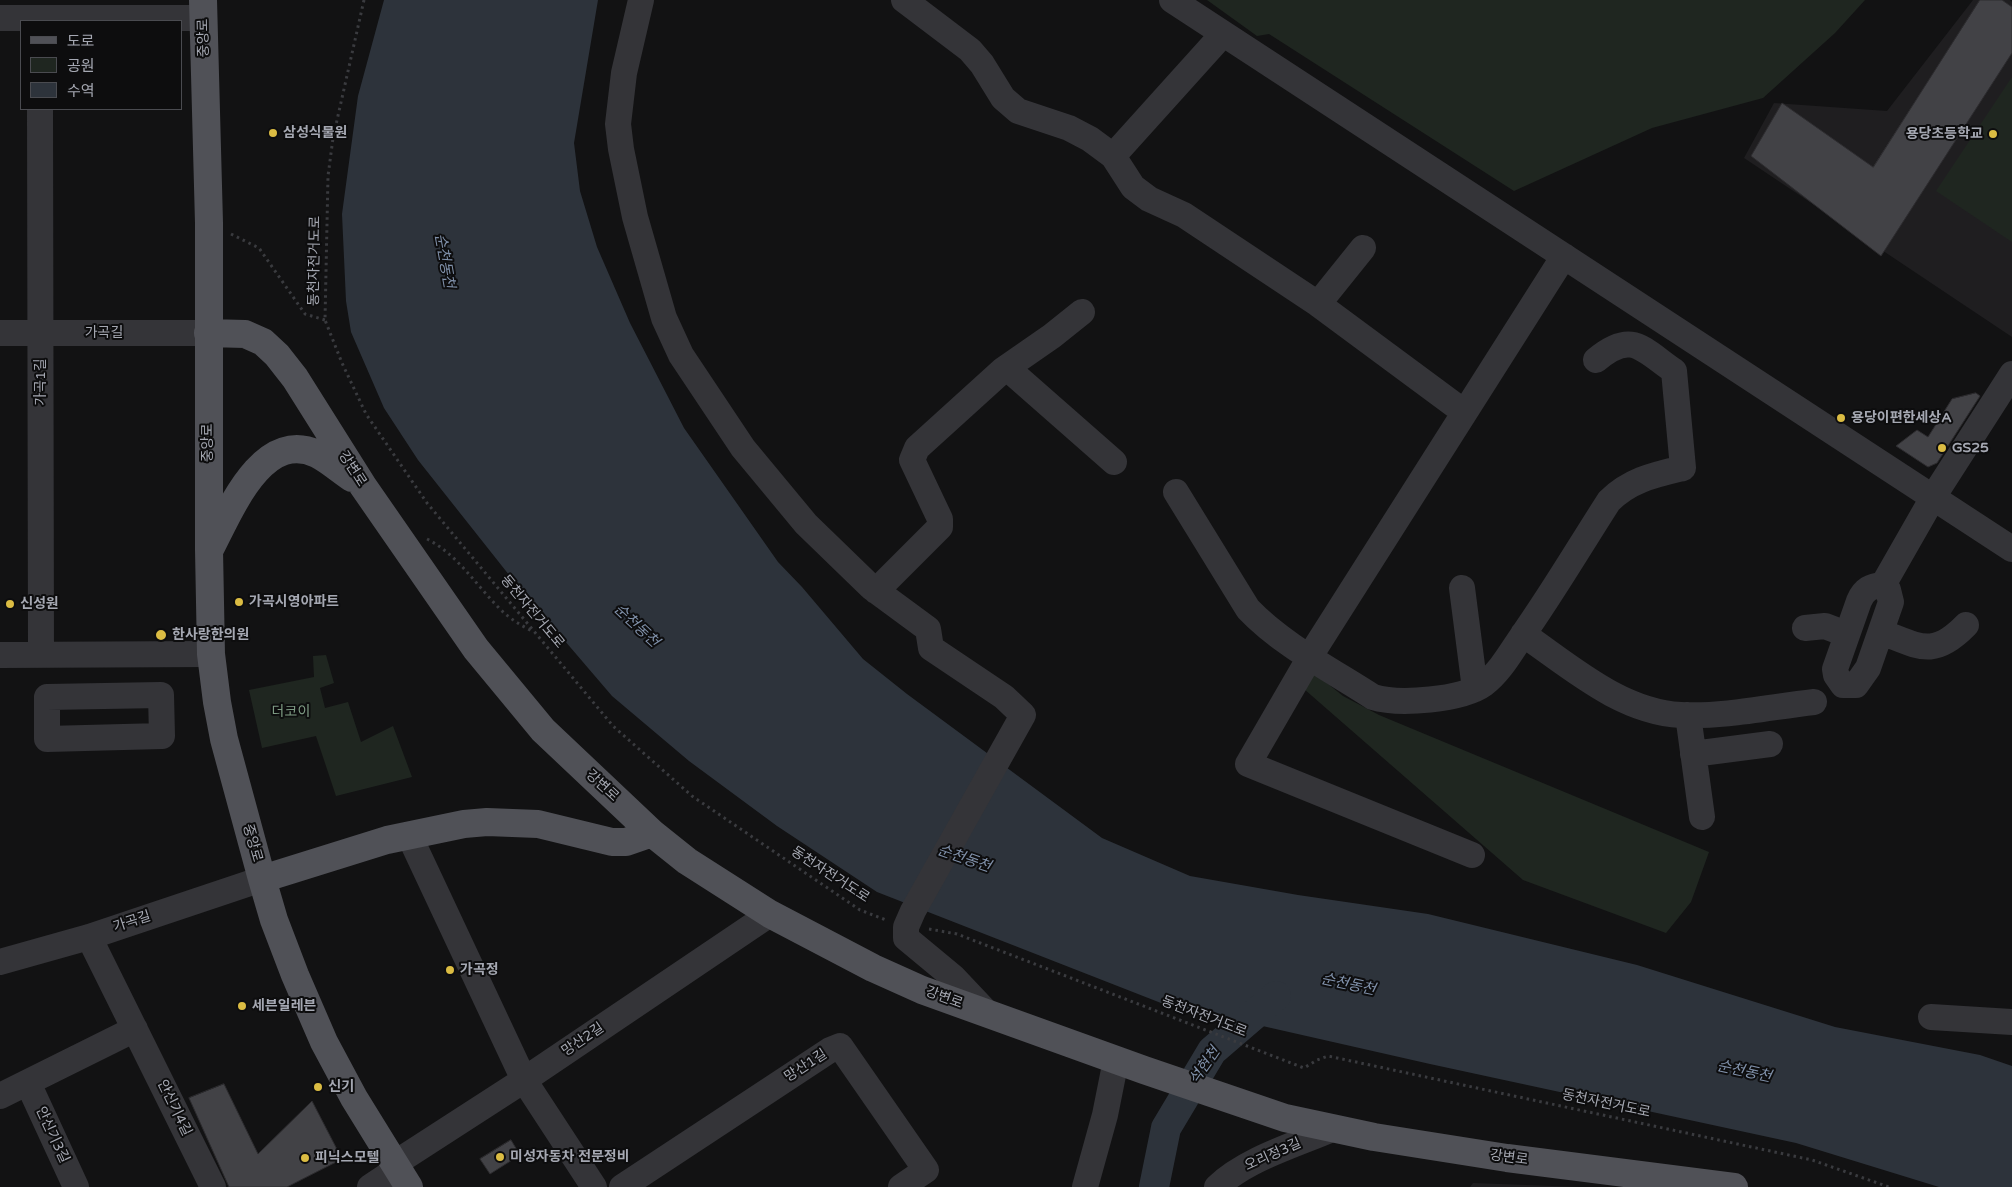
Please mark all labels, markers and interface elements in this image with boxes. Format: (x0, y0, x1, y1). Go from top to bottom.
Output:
street label: 중앙로 (195, 19, 213, 57)
legend (20, 20, 182, 110)
text: 도로 (67, 32, 95, 50)
text: 공원 (67, 57, 95, 75)
text: 수역 (67, 82, 95, 100)
place label: 삼성식물원 (283, 125, 347, 141)
place label: 용당초등학교 (1906, 126, 1983, 142)
marker: 삼성식물원 (267, 127, 279, 139)
marker: 용당초등학교 (1987, 128, 1999, 140)
street label: 동천자전거도로 (306, 216, 324, 306)
water label: 순천동천 (430, 232, 458, 290)
street label: 가곡길 (85, 325, 123, 341)
street label: 가곡1길 (33, 358, 49, 406)
place label: 용당이편한세상A (1851, 410, 1952, 426)
marker: 용당이편한세상A (1835, 412, 1847, 424)
street label: 중앙로 (200, 424, 216, 462)
place label: GS25 (1952, 440, 1989, 456)
marker: GS25 (1936, 442, 1948, 454)
street label: 강변로 (334, 448, 370, 490)
street label: 동천자전거도로 (497, 572, 567, 652)
place label: 가곡시영아파트 (249, 594, 339, 610)
place label: 신성원 (20, 596, 59, 612)
marker: 가곡시영아파트 (233, 596, 245, 608)
marker: 신성원 (4, 598, 16, 610)
water label: 순천동천 (610, 601, 662, 651)
place label: 한사랑한의원 (172, 627, 249, 643)
marker: 한사랑한의원 (154, 628, 168, 642)
park label: 더코이 (272, 704, 310, 720)
street label: 강변로 (582, 767, 622, 805)
street label: 중앙로 (239, 822, 265, 864)
water label: 순천동천 (935, 842, 993, 876)
street label: 동천자전거도로 (788, 843, 872, 907)
street label: 가곡길 (111, 908, 153, 936)
place label: 가곡정 (460, 962, 499, 978)
marker: 가곡정 (444, 964, 456, 976)
water label: 순천동천 (1319, 970, 1377, 1000)
street label: 강변로 (923, 983, 965, 1013)
street label: 동천자전거도로 (1159, 993, 1249, 1041)
place label: 세븐일레븐 (252, 998, 316, 1014)
marker: 세븐일레븐 (236, 1000, 248, 1012)
street label: 망산2길 (559, 1020, 607, 1060)
water label: 석현천 (1186, 1044, 1224, 1088)
street label: 망산1길 (782, 1046, 830, 1086)
water label: 순천동천 (1715, 1057, 1773, 1087)
street label: 안신기4길 (153, 1077, 195, 1139)
place label: 신기 (328, 1079, 354, 1095)
marker: 신기 (312, 1081, 324, 1093)
street label: 동천자전거도로 (1560, 1086, 1652, 1122)
street label: 안신기3길 (32, 1104, 72, 1166)
street label: 오리정3길 (1242, 1135, 1304, 1175)
street label: 강변로 (1489, 1147, 1529, 1169)
place label: 미성자동차 전문정비 (510, 1149, 630, 1165)
place label: 피닉스모텔 (315, 1150, 379, 1166)
marker: 미성자동차 전문정비 (494, 1151, 506, 1163)
marker: 피닉스모텔 (299, 1152, 311, 1164)

